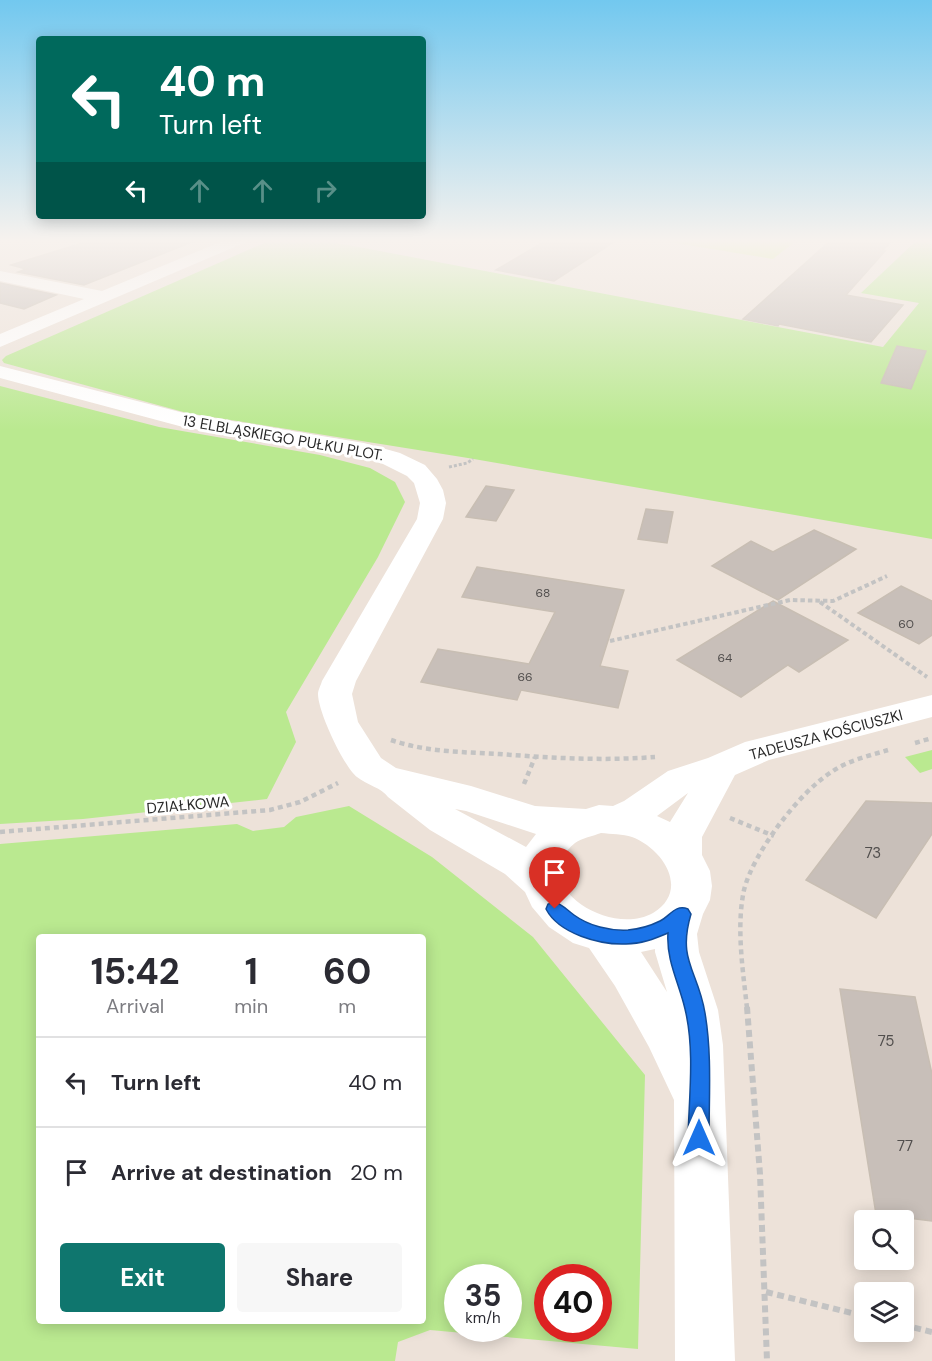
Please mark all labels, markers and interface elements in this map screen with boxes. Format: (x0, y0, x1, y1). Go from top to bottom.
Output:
text: 40 m (159, 54, 265, 109)
icon: left (60, 60, 138, 138)
text: Turn left (159, 107, 262, 142)
icon: left (120, 174, 153, 207)
icon: ahead (183, 174, 216, 207)
icon: ahead (246, 174, 279, 207)
icon: right (309, 174, 342, 207)
street label: 13 ELBLĄSKIEGO PUŁKU PLOT. (181, 410, 385, 466)
house number: 68 (536, 585, 550, 601)
house number: 60 (898, 616, 914, 632)
house number: 64 (718, 650, 732, 666)
house number: 66 (517, 669, 533, 685)
street label: TADEUSZA KOŚCIUSZKI (747, 705, 905, 765)
street label: DZIAŁKOWA (146, 791, 230, 819)
house number: 73 (865, 843, 881, 863)
pin (529, 847, 580, 909)
icon: arrive (538, 856, 571, 889)
text: 15:42 (91, 948, 180, 995)
text: 1 (245, 948, 258, 995)
text: 60 (323, 948, 371, 995)
text: Arrival (106, 993, 164, 1019)
text: min (234, 993, 268, 1019)
text: m (338, 993, 356, 1019)
house number: 75 (878, 1031, 894, 1051)
icon: left (60, 1066, 93, 1099)
text: Turn left (111, 1068, 201, 1097)
text: 40 m (348, 1068, 402, 1097)
position arrow (667, 1106, 731, 1170)
house number: 77 (897, 1136, 913, 1156)
icon: arrive (60, 1156, 93, 1189)
text: Arrive at destination (111, 1158, 332, 1187)
text: 20 m (350, 1158, 403, 1187)
map controls (854, 1210, 914, 1342)
button: search (854, 1210, 914, 1270)
button: Exit (60, 1243, 225, 1312)
button: Share (237, 1243, 402, 1312)
speed limit sign: 40 (534, 1264, 612, 1342)
text: 35 (465, 1276, 501, 1315)
button: layers (854, 1282, 914, 1342)
text: km/h (465, 1308, 501, 1328)

